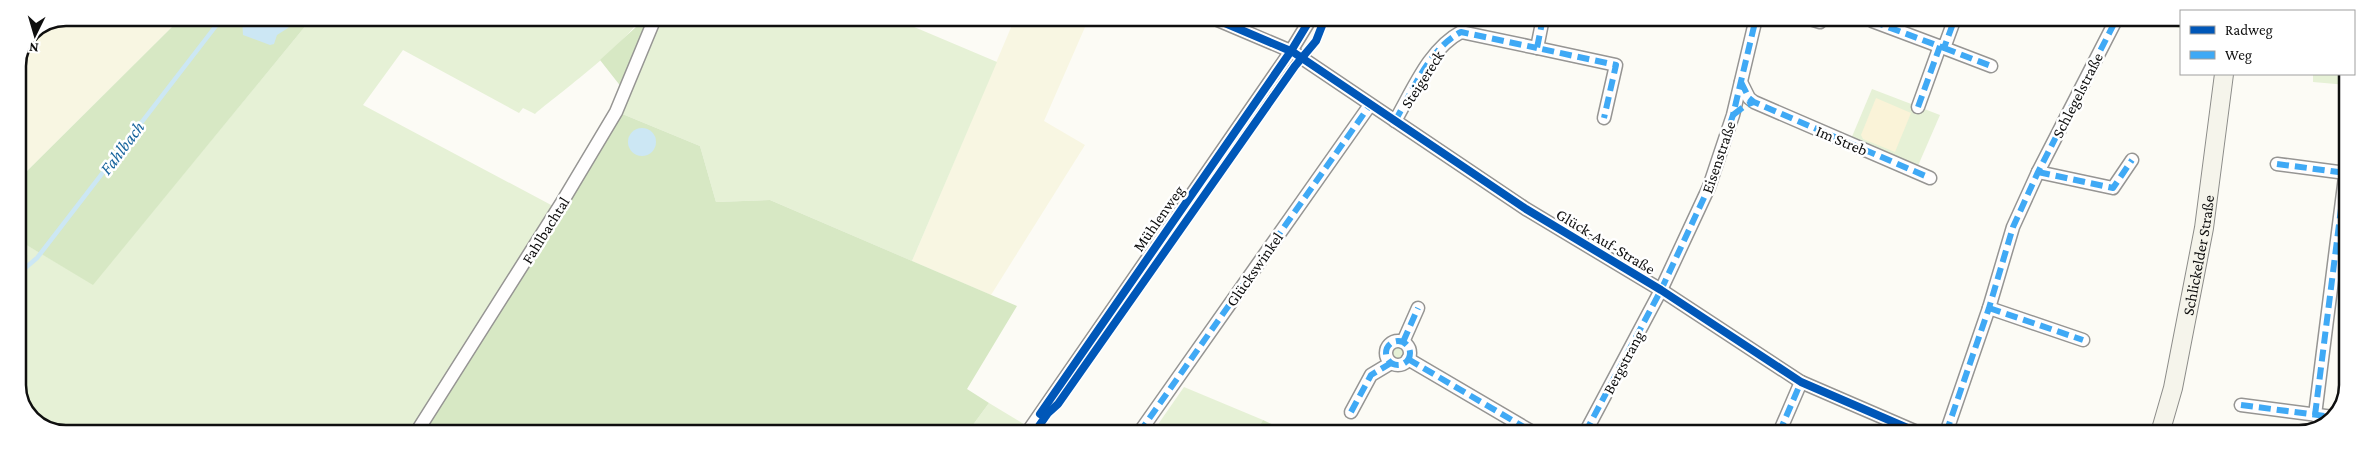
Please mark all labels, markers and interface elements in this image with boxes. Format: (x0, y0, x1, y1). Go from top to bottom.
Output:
north arrow (10, 10, 60, 60)
legend (2180, 10, 2355, 75)
text: Radweg (2225, 22, 2273, 39)
text: N (28, 40, 39, 56)
street label: Steigereck (1398, 47, 1448, 112)
text: Weg (2225, 47, 2252, 64)
street label: Schlegelstraße (2049, 50, 2107, 141)
water label: Fahlbach (96, 117, 149, 179)
street label: Eisenstraße (1698, 119, 1739, 195)
street label: Im Streb (1814, 122, 1870, 159)
street label: Mühlenweg (1129, 182, 1188, 255)
street label: Fahlbachtal (518, 194, 573, 267)
street label: Schlickelder Straße (2179, 194, 2217, 317)
street label: Glück-Auf-Straße (1553, 205, 1658, 278)
street label: Glückswinkel (1223, 229, 1286, 310)
street label: Bergstrang (1600, 327, 1648, 397)

